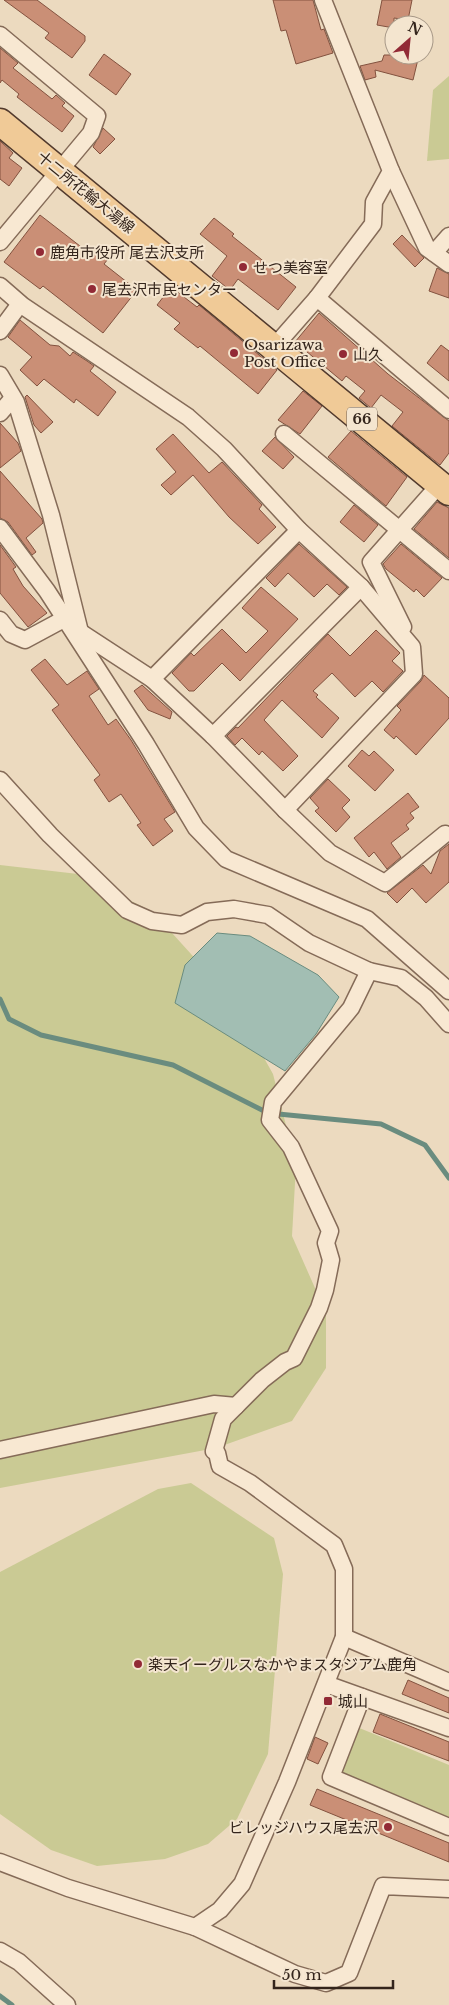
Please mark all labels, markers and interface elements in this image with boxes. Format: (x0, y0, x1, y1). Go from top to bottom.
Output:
north arrow (384, 15, 434, 65)
text: N (405, 17, 425, 39)
street label: 十二所花輪大湯線 (33, 147, 139, 237)
place label: 鹿角市役所 尾去沢支所 (50, 243, 204, 262)
marker: 鹿角市役所 尾去沢支所 (34, 246, 46, 258)
place label: せつ美容室 (253, 258, 328, 277)
marker: せつ美容室 (237, 261, 249, 273)
place label: 尾去沢市民センター (102, 280, 237, 299)
marker: 尾去沢市民センター (86, 283, 98, 295)
place label: Osarizawa Post Office (244, 335, 326, 371)
place label: 山久 (353, 345, 383, 364)
marker: Osarizawa Post Office (228, 347, 240, 359)
marker: 山久 (337, 348, 349, 360)
road number: 66 (347, 408, 377, 430)
place label: 楽天イーグルスなかやまスタジアム鹿角 (148, 1655, 417, 1674)
marker: 楽天イーグルスなかやまスタジアム鹿角 (132, 1658, 144, 1670)
place label: 城山 (338, 1692, 368, 1711)
marker: 城山 (322, 1695, 334, 1707)
place label: ビレッジハウス尾去沢 (229, 1818, 378, 1837)
marker: ビレッジハウス尾去沢 (382, 1821, 394, 1833)
scale bar (274, 1958, 393, 1990)
text: 50 m (282, 1965, 322, 1984)

